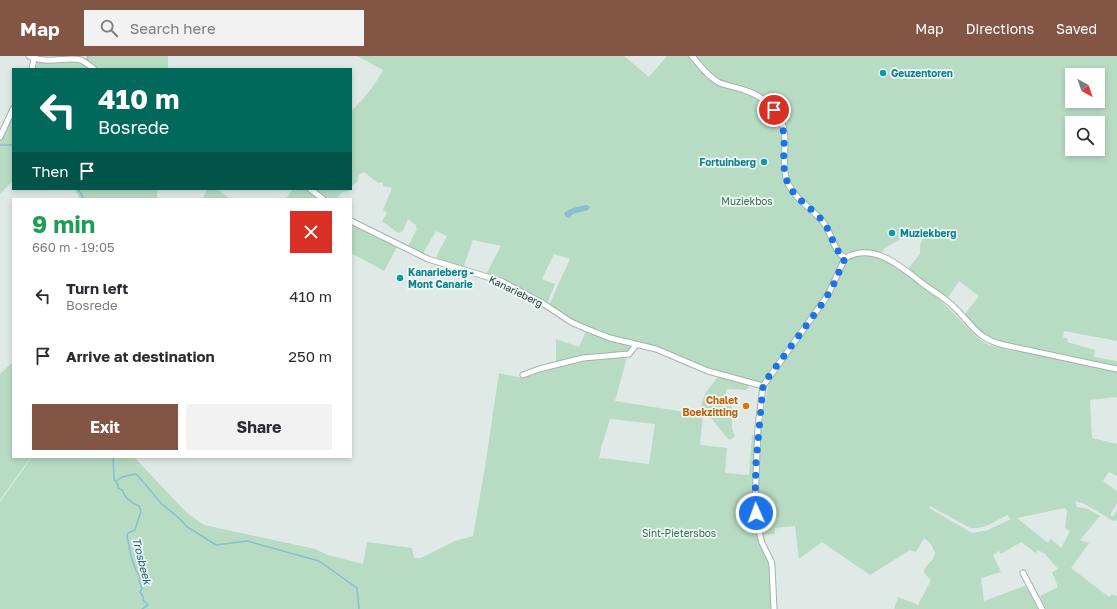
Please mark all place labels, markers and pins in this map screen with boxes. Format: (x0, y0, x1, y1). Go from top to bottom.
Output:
place label: Geuzentoren (891, 67, 953, 79)
marker: Geuzentoren (878, 68, 888, 78)
pin (757, 93, 791, 127)
place label: Fortuinberg (699, 156, 756, 168)
marker: Fortuinberg (759, 157, 769, 167)
place label: Muziekberg (900, 227, 956, 239)
marker: Muziekberg (887, 228, 897, 238)
place label: Kanarieberg - Mont Canarie (408, 266, 474, 290)
marker: Kanarieberg - Mont Canarie (395, 273, 405, 283)
place label: Chalet Boekzitting (683, 394, 738, 418)
marker: Chalet Boekzitting (741, 401, 751, 411)

